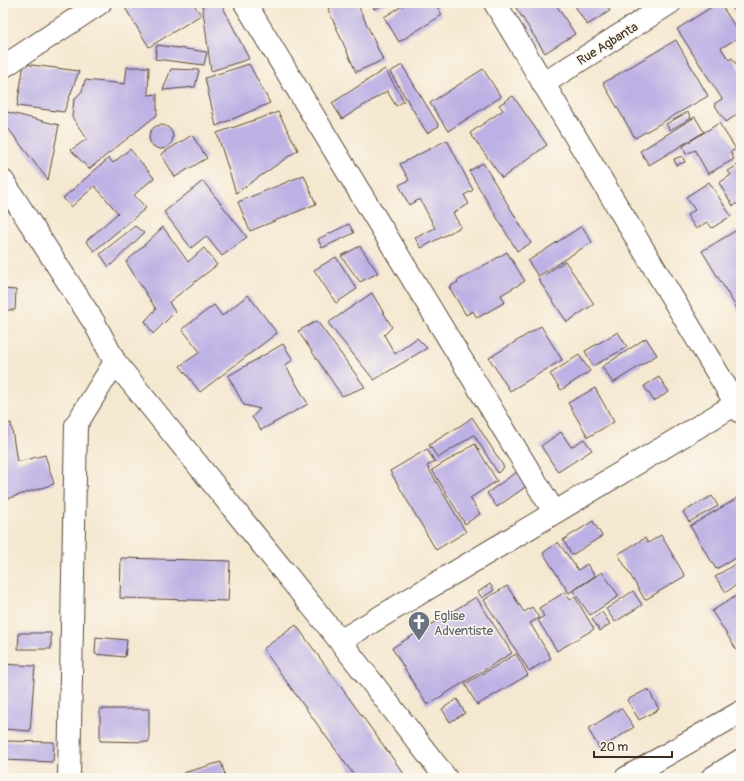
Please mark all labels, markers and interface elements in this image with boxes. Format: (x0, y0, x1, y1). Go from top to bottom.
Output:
street label: Rue Agbanta (574, 19, 641, 69)
place label: Eglise Adventiste (434, 608, 494, 639)
church icon: Eglise Adventiste (406, 609, 432, 642)
scale bar (594, 733, 672, 759)
text: 20 m (600, 740, 629, 755)

